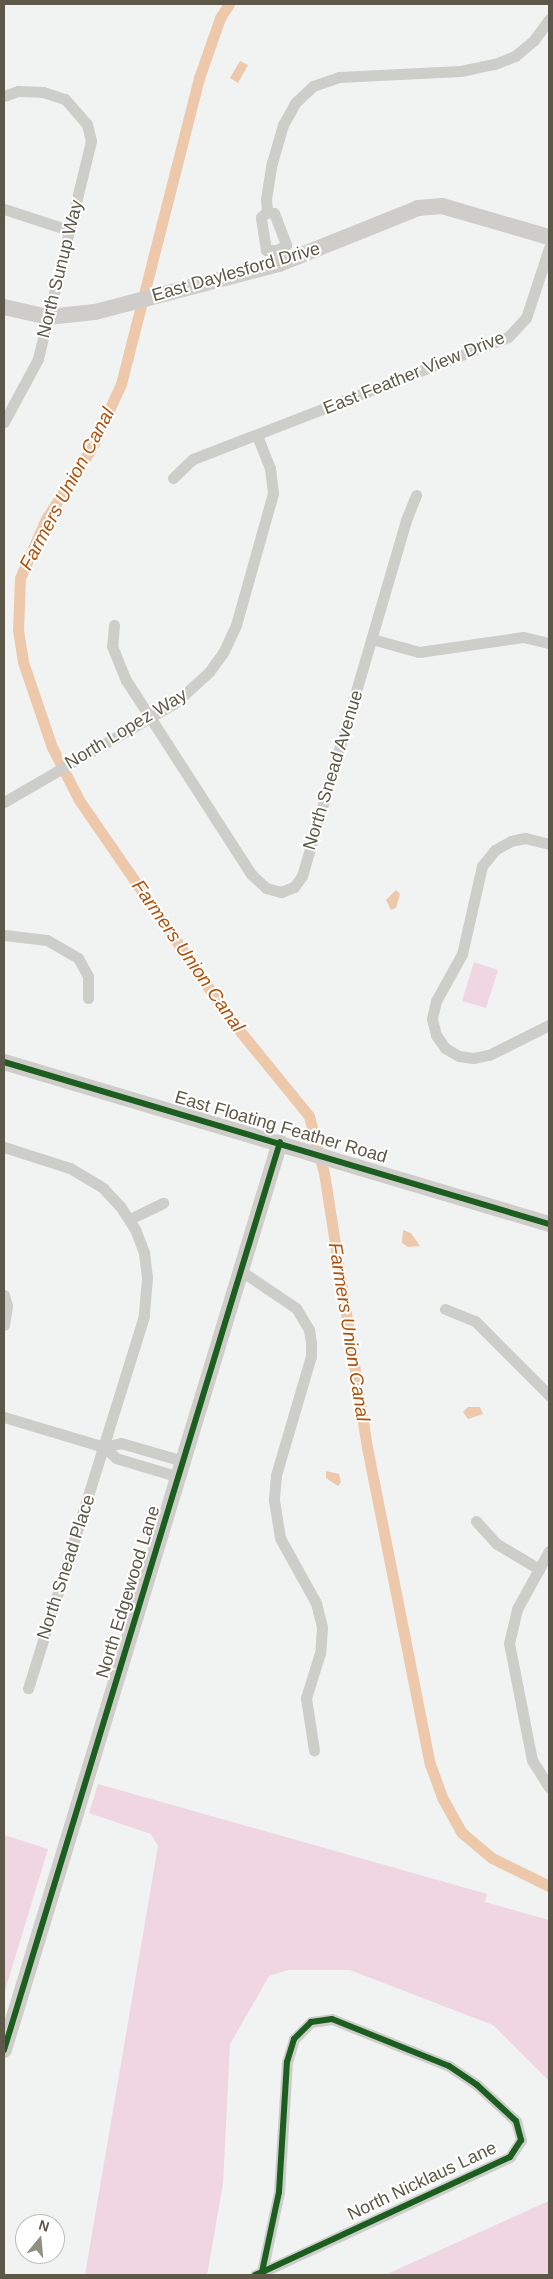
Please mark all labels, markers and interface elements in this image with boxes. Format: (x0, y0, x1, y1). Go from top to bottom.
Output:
street label: North Sunup Way (32, 198, 88, 340)
street label: East Daylesford Drive (149, 238, 323, 306)
street label: East Feather View Drive (320, 327, 508, 419)
water label: Farmers Union Canal (15, 404, 119, 574)
street label: North Lopez Way (61, 684, 191, 774)
street label: North Snead Avenue (298, 687, 368, 853)
water label: Farmers Union Canal (127, 876, 249, 1036)
street label: East Floating Feather Road (172, 1086, 390, 1168)
water label: Farmers Union Canal (324, 1241, 374, 1423)
street label: North Snead Place (32, 1492, 100, 1642)
street label: North Edgewood Lane (91, 1503, 165, 1681)
street label: North Nicklaus Lane (344, 2137, 500, 2225)
north arrow (15, 2214, 65, 2264)
text: N (37, 2216, 51, 2235)

